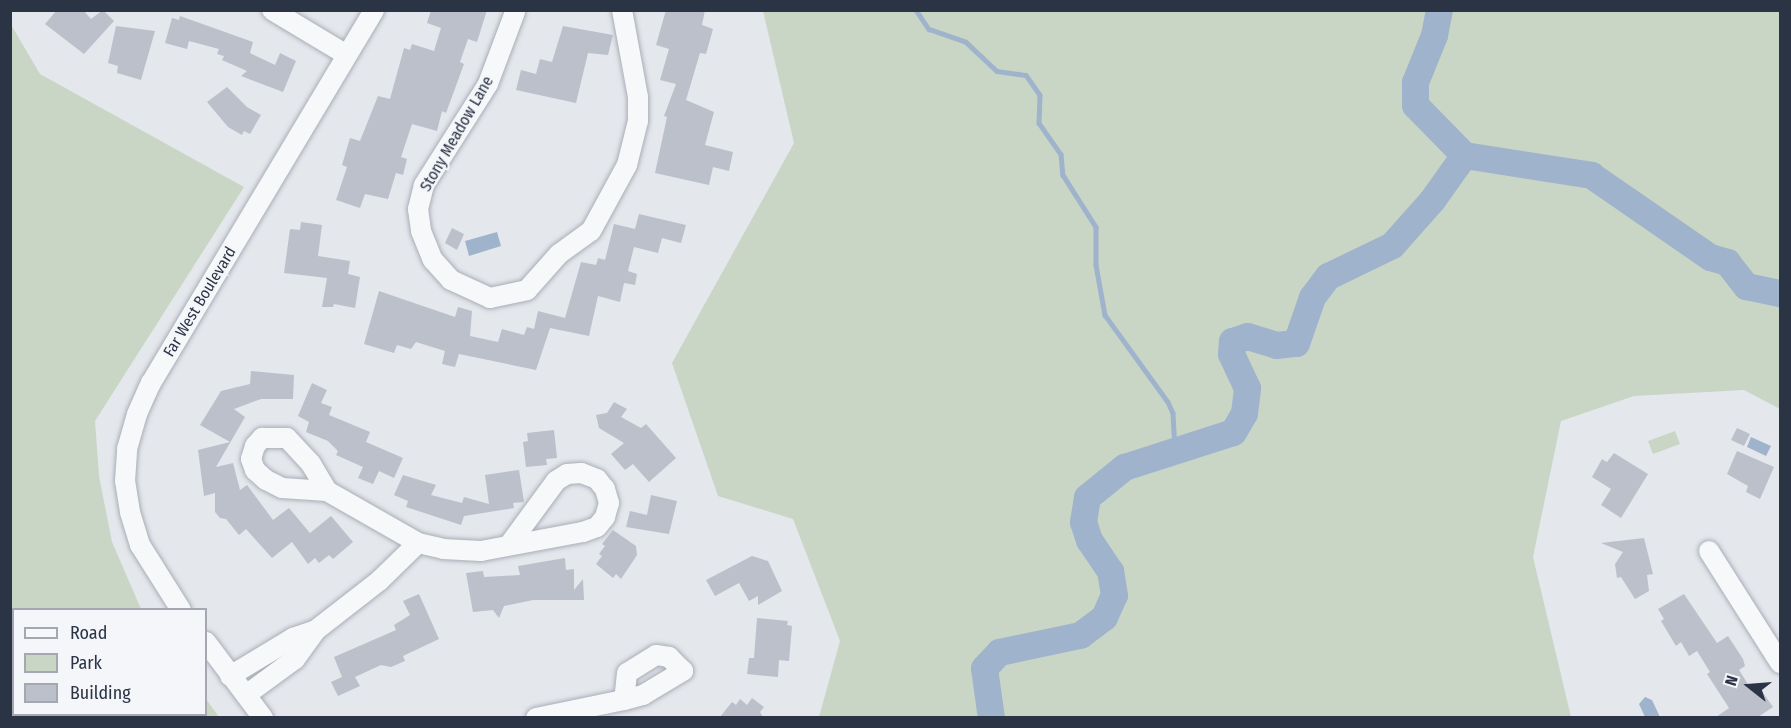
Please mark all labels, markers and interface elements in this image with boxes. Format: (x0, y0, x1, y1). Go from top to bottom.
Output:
street label: Stony Meadow Lane (416, 73, 498, 195)
street label: Far West Boulevard (160, 244, 240, 360)
legend (12, 608, 207, 716)
text: Road (70, 622, 107, 644)
text: Park (70, 652, 102, 674)
north arrow (1719, 656, 1779, 716)
text: N (1721, 673, 1742, 688)
text: Building (70, 682, 131, 704)

